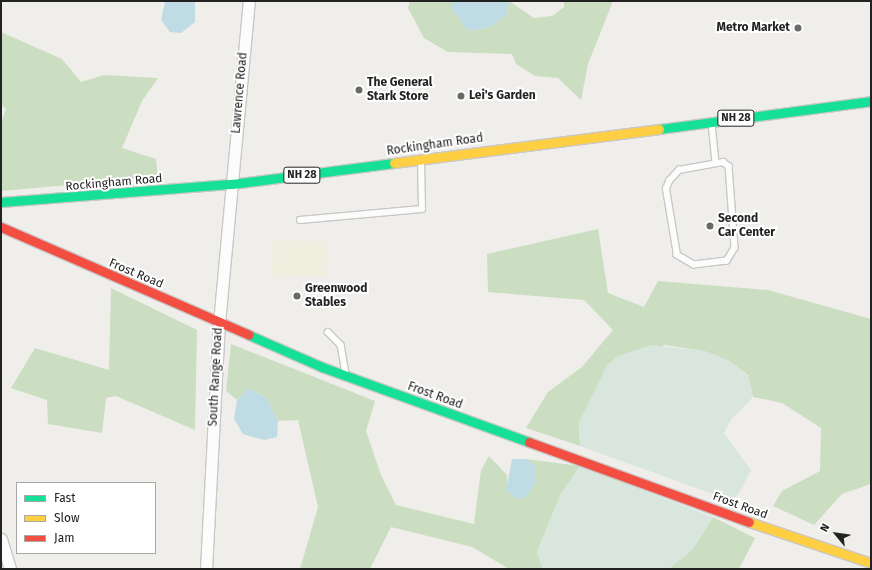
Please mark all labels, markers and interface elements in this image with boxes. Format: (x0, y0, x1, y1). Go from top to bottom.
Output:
place label: Metro Market (716, 21, 790, 35)
marker: Metro Market (793, 23, 803, 33)
street label: Lawrence Road (229, 52, 251, 134)
place label: The General Stark Store (367, 76, 432, 104)
marker: The General Stark Store (354, 85, 364, 95)
place label: Lei's Garden (469, 89, 536, 103)
marker: Lei's Garden (456, 91, 466, 101)
road number: NH 28 (717, 109, 755, 127)
street label: Rockingham Road (386, 131, 484, 159)
road number: NH 28 (283, 166, 321, 184)
street label: Rockingham Road (65, 172, 163, 194)
place label: Second Car Center (718, 212, 775, 240)
marker: Second Car Center (705, 221, 715, 231)
street label: Frost Road (107, 256, 165, 292)
place label: Greenwood Stables (305, 282, 368, 310)
marker: Greenwood Stables (292, 291, 302, 301)
street label: South Range Road (206, 327, 226, 427)
street label: Frost Road (406, 379, 464, 413)
legend (16, 482, 156, 554)
street label: Frost Road (711, 489, 769, 523)
text: Fast (54, 491, 76, 505)
text: Slow (54, 511, 80, 525)
north arrow (816, 514, 856, 554)
text: N (818, 522, 833, 534)
text: Jam (54, 531, 74, 545)

